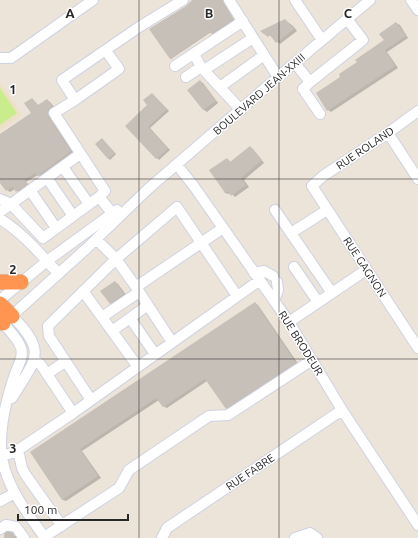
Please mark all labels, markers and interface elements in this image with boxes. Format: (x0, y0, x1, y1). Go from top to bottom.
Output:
text: A (65, 6, 75, 20)
text: B (205, 6, 214, 20)
text: C (344, 6, 353, 20)
street label: BOULEVARD JEAN-XXIII (211, 51, 307, 137)
text: 1 (9, 82, 17, 96)
street label: RUE ROLAND (334, 124, 396, 172)
street label: RUE GAGNON (341, 235, 389, 299)
text: 2 (9, 262, 17, 276)
street label: RUE BRODEUR (276, 309, 326, 378)
text: 3 (9, 441, 17, 455)
street label: RUE FABRE (224, 451, 276, 493)
scale bar (18, 496, 128, 522)
text: 100 m (24, 503, 57, 516)

